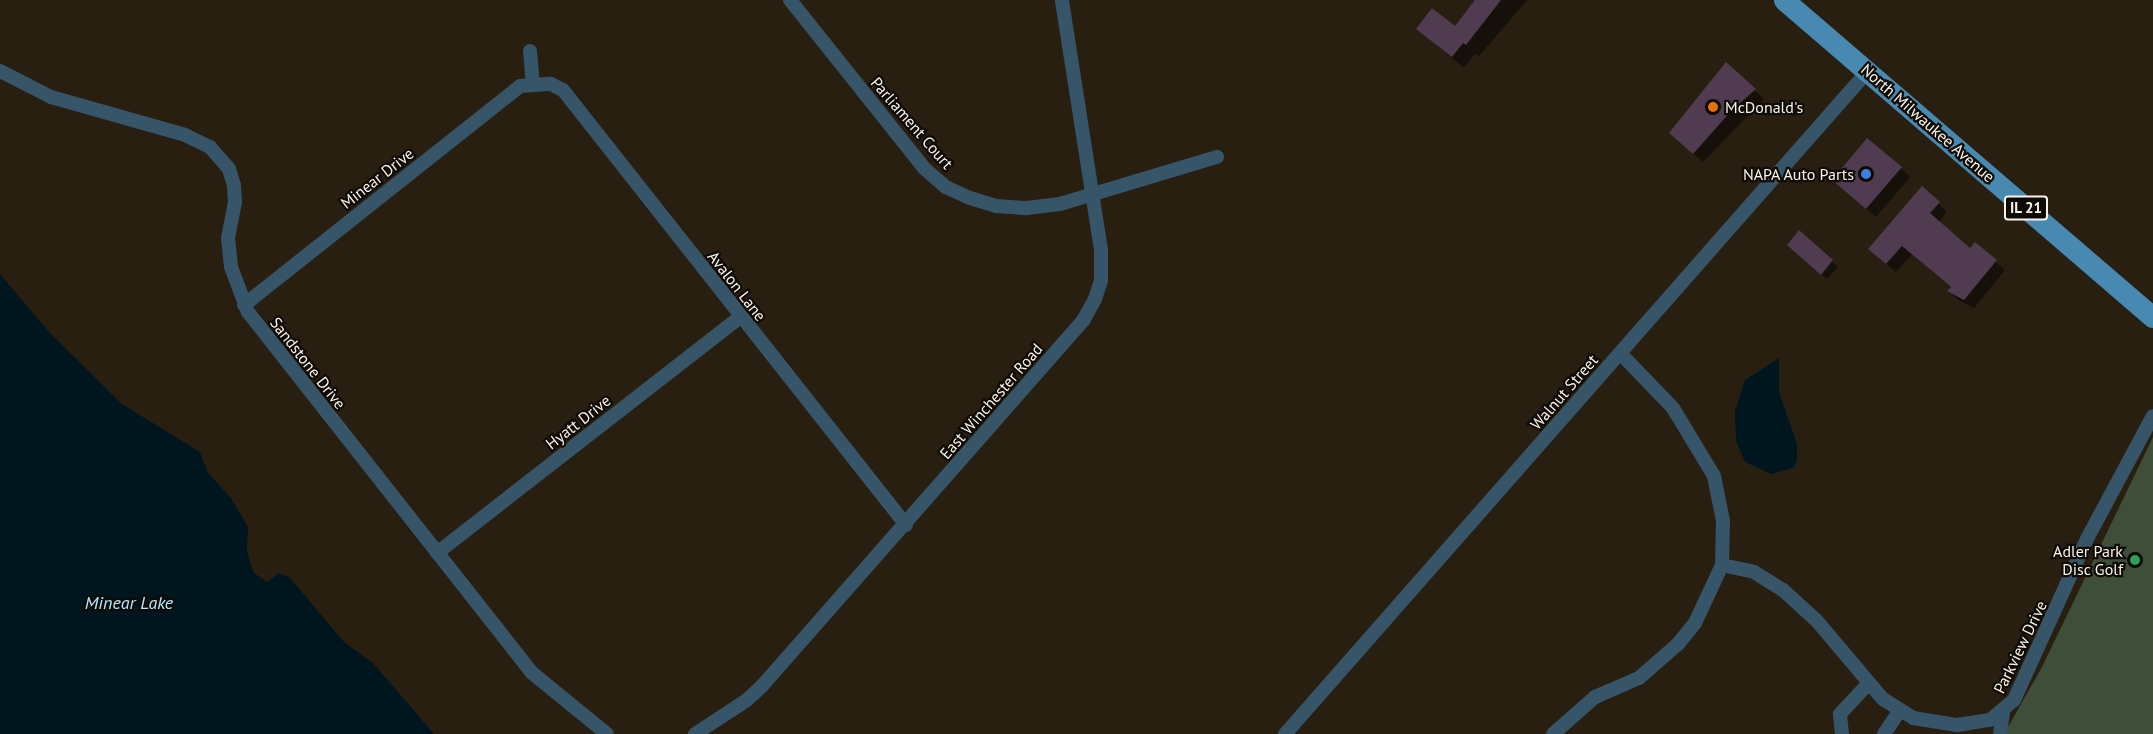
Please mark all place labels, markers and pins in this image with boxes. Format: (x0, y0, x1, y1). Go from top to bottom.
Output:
place label: McDonald's (1725, 97, 1803, 117)
marker: McDonald's (1706, 100, 1720, 114)
place label: NAPA Auto Parts (1742, 164, 1854, 184)
marker: NAPA Auto Parts (1859, 167, 1873, 181)
place label: Adler Park Disc Golf (2053, 541, 2123, 579)
marker: Adler Park Disc Golf (2128, 553, 2142, 567)

